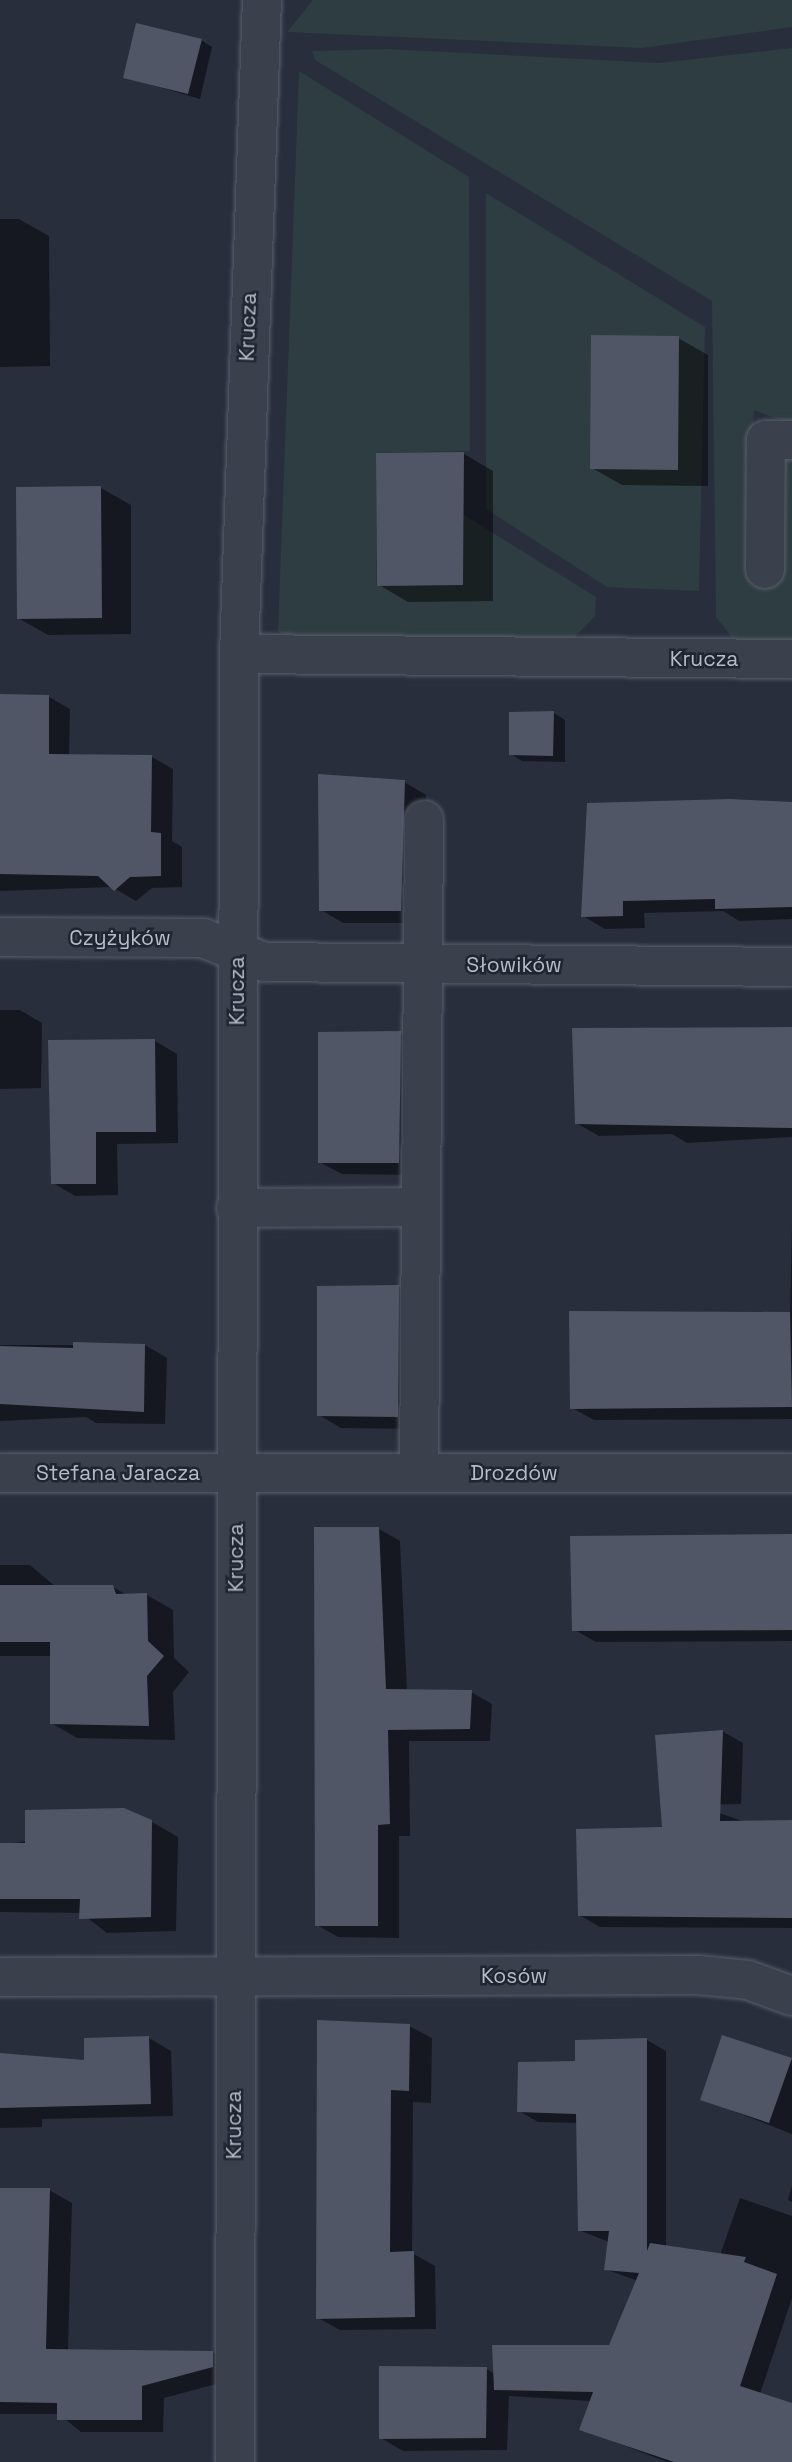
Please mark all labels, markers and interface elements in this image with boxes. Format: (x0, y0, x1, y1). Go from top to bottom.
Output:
street label: Krucza (234, 292, 262, 362)
street label: Krucza (670, 646, 738, 672)
street label: Czyżyków (69, 925, 171, 951)
street label: Słowików (466, 952, 562, 978)
street label: Krucza (224, 957, 250, 1025)
street label: Stefana Jaracza (36, 1460, 200, 1486)
street label: Drozdów (470, 1460, 558, 1486)
street label: Krucza (223, 1524, 249, 1592)
street label: Kosów (481, 1963, 547, 1989)
street label: Krucza (221, 2091, 247, 2159)

